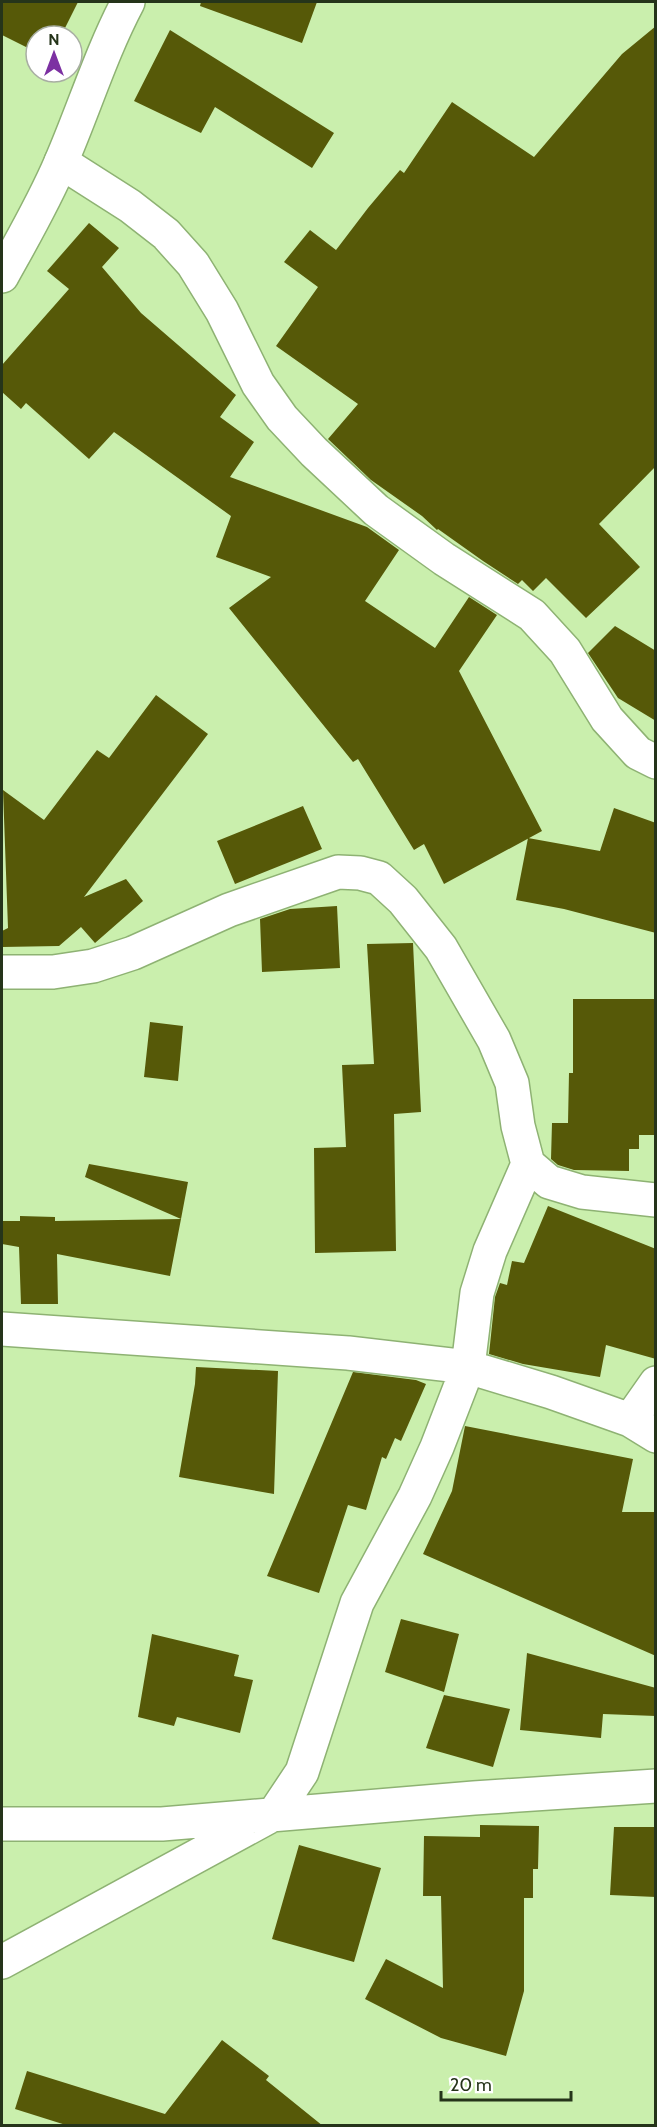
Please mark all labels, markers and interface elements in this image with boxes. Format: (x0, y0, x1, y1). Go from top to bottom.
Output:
north arrow (24, 24, 84, 84)
text: N (48, 30, 60, 49)
scale bar (441, 2064, 572, 2102)
text: 20 m (450, 2074, 492, 2096)

